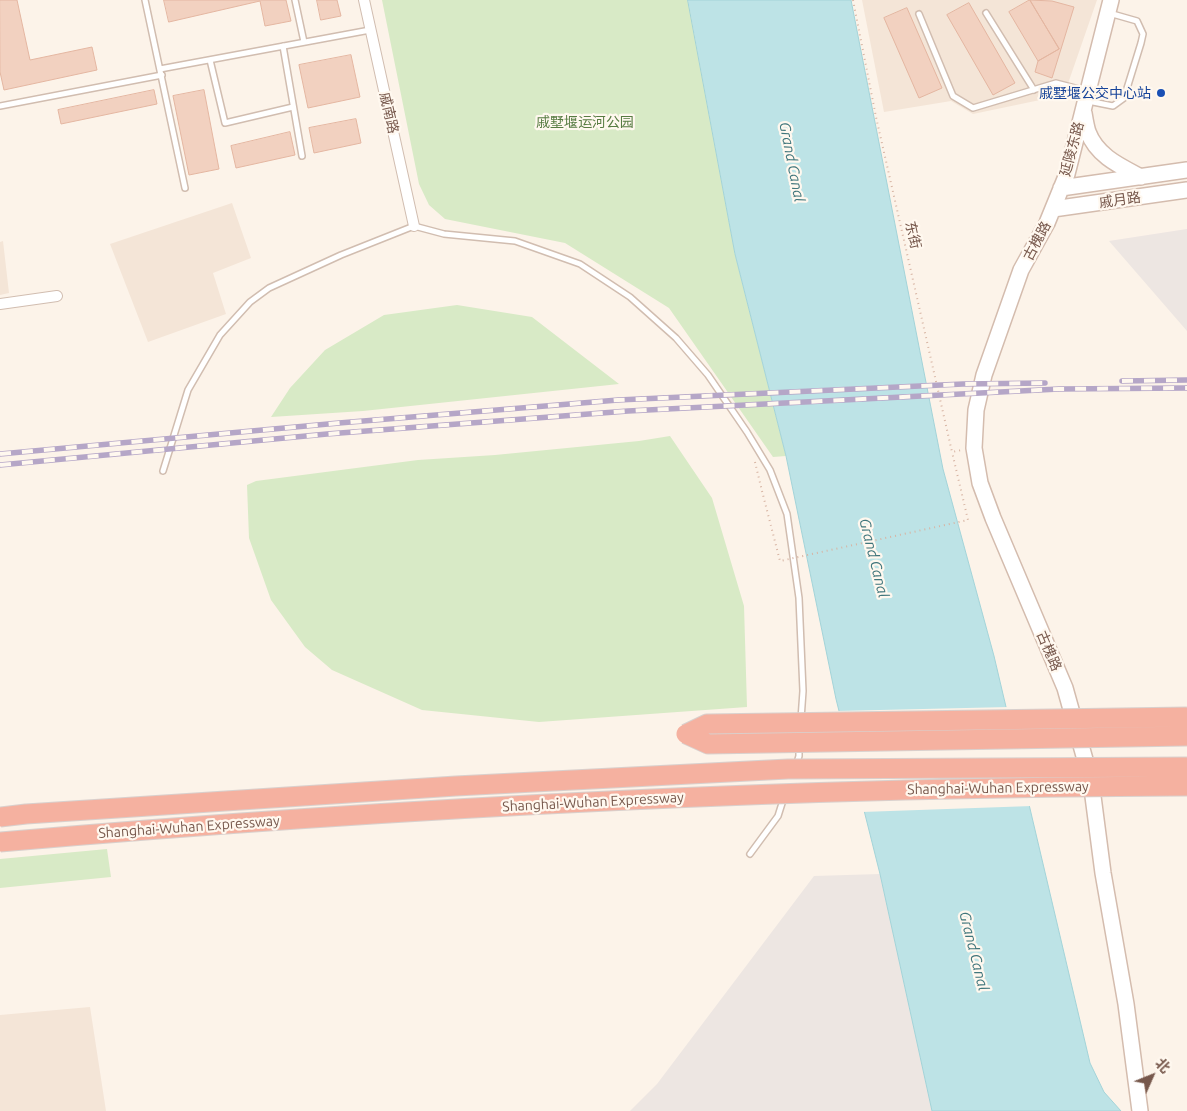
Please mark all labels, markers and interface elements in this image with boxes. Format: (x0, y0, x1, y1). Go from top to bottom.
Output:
place label: 戚墅堰公交中心站 (1039, 85, 1151, 101)
marker: 戚墅堰公交中心站 (1155, 87, 1167, 99)
street label: 戚南路 (376, 91, 402, 135)
park label: 戚墅堰运河公园 (536, 114, 634, 130)
water label: Grand Canal (775, 120, 809, 204)
street label: 延陵东路 (1057, 120, 1087, 178)
street label: 戚月路 (1098, 189, 1142, 211)
street label: 东街 (902, 219, 924, 251)
street label: 古槐路 (1020, 219, 1054, 263)
water label: Grand Canal (855, 516, 893, 600)
street label: 古槐路 (1033, 628, 1065, 674)
street label: Shanghai-Wuhan Expressway (907, 778, 1089, 798)
street label: Shanghai-Wuhan Expressway (502, 789, 684, 815)
street label: Shanghai-Wuhan Expressway (98, 812, 280, 842)
water label: Grand Canal (955, 909, 993, 993)
north arrow (1127, 1051, 1177, 1101)
text: 北 (1152, 1055, 1173, 1076)

